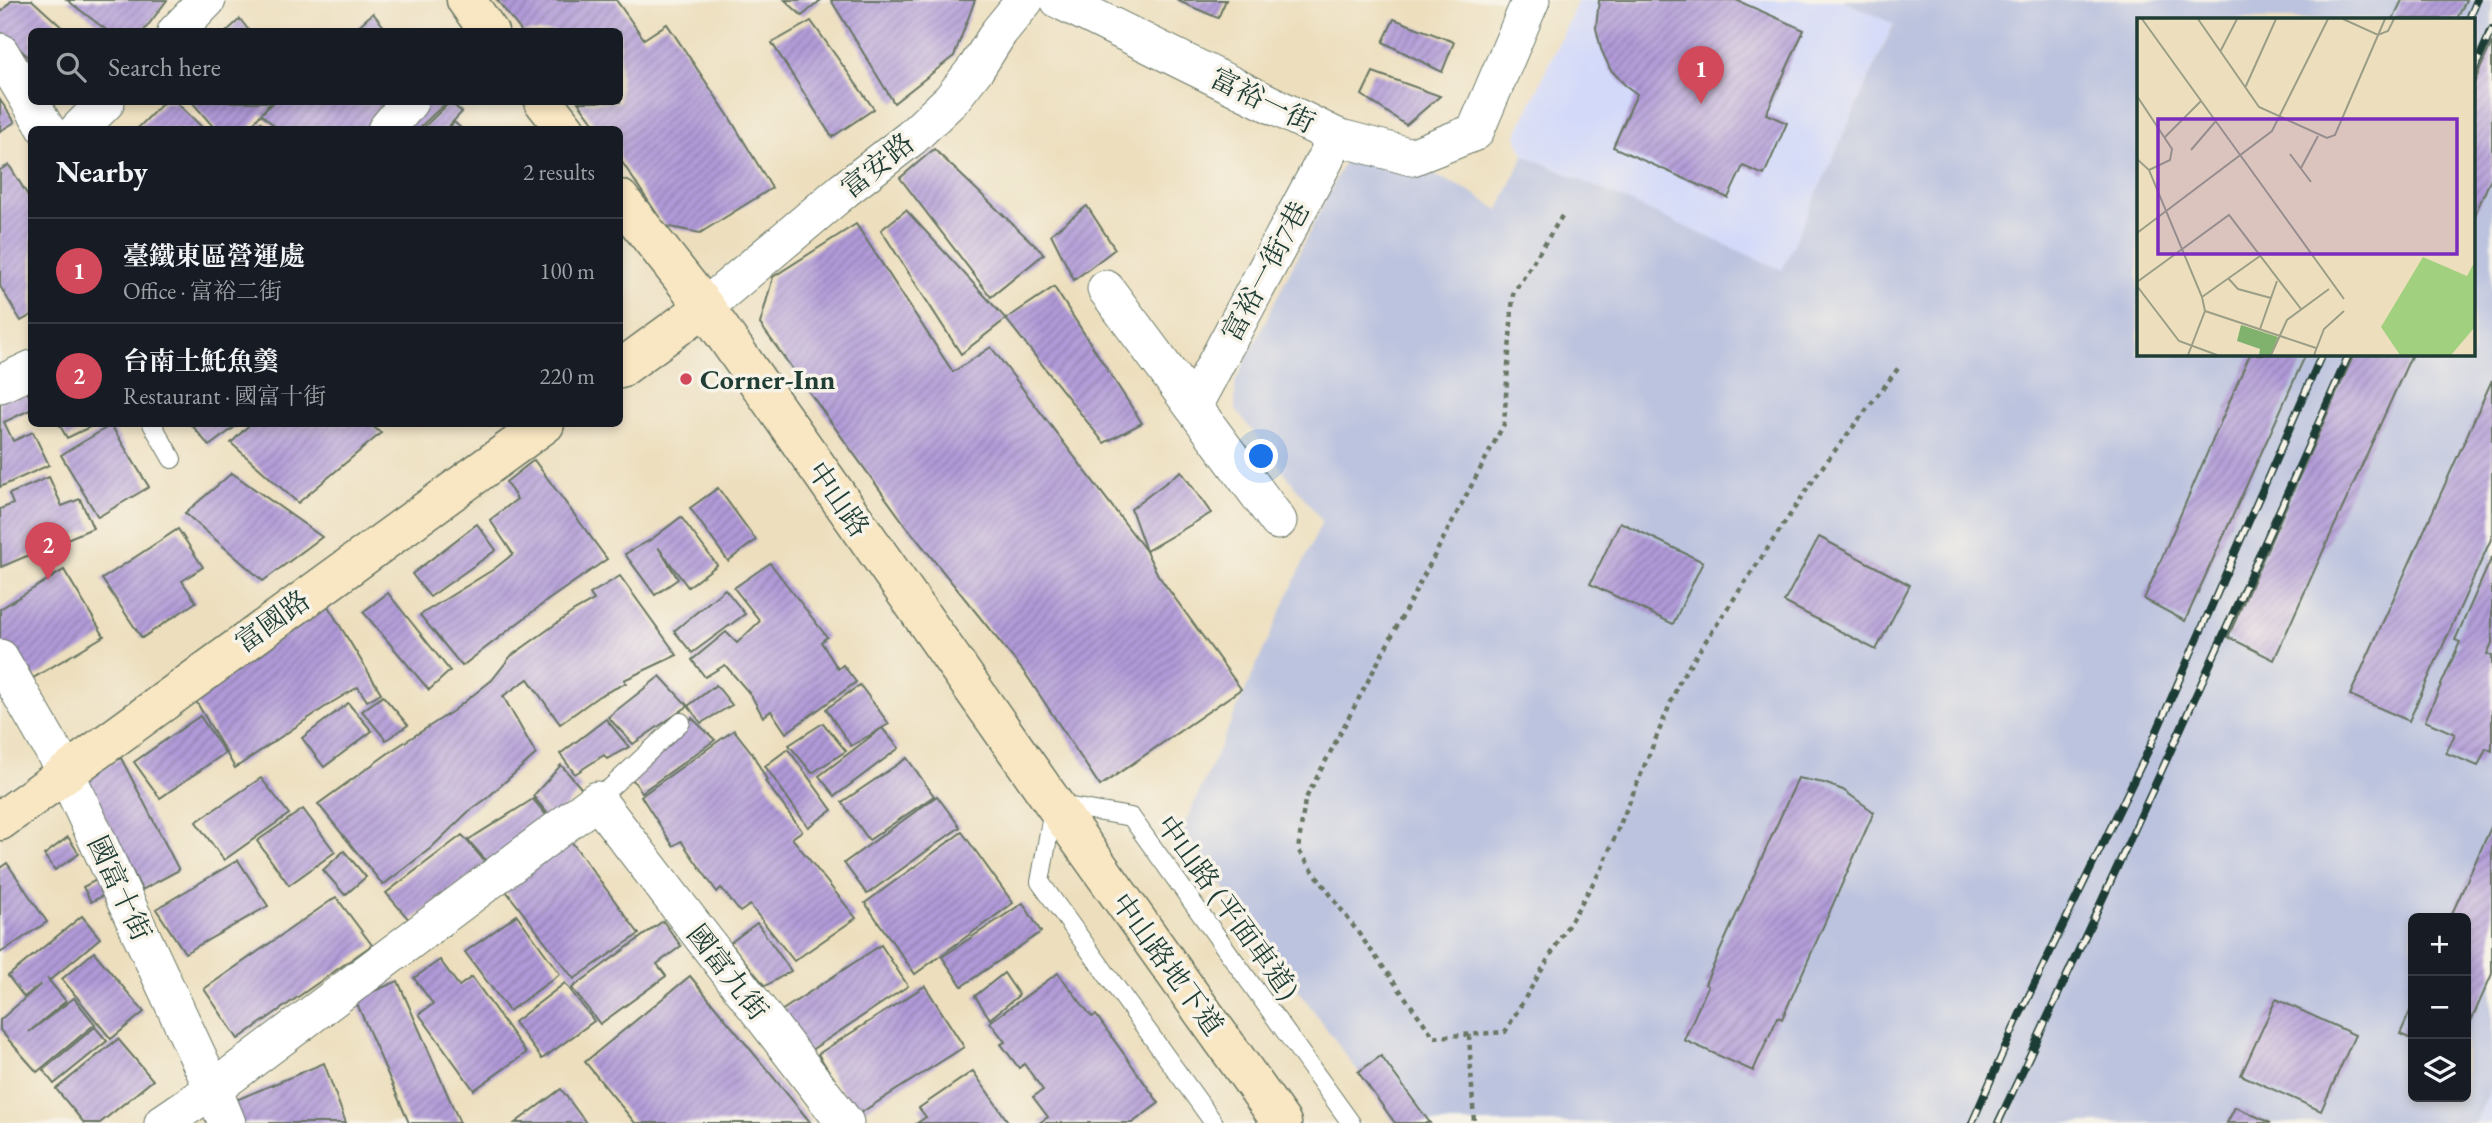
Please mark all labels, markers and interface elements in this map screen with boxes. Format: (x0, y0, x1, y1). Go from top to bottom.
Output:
inset map (2137, 18, 2474, 355)
search box (28, 28, 623, 105)
pin: 1 (1678, 46, 1724, 104)
icon: search (52, 48, 90, 86)
text: Search here (108, 50, 221, 84)
street label: 富裕一街 (1205, 59, 1321, 141)
street label: 富安路 (833, 125, 921, 205)
text: Nearby (56, 152, 148, 191)
text: 2 results (523, 157, 595, 187)
street label: 富裕一街7巷 (1213, 195, 1317, 347)
text: 臺鐵東區營運處 (123, 239, 305, 273)
text: 1 (73, 256, 85, 286)
text: 100 m (539, 256, 595, 286)
text: Office · 富裕二街 (123, 276, 282, 306)
text: 台南土魠魚羹 (123, 344, 279, 378)
text: 2 (73, 361, 85, 391)
text: 220 m (539, 361, 595, 391)
place label: Corner-Inn (700, 361, 836, 397)
marker: Corner-Inn (678, 371, 694, 387)
text: Restaurant · 國富十街 (123, 381, 326, 411)
your location (1244, 439, 1278, 473)
street label: 中山路 (800, 454, 878, 544)
pin: 2 (25, 522, 71, 580)
street label: 富國路 (227, 582, 317, 660)
street label: 中山路 (平面車道) (1149, 808, 1307, 1006)
street label: 國富十街 (80, 830, 160, 946)
street label: 中山路地下道 (1104, 885, 1232, 1043)
map controls (2408, 913, 2471, 1102)
button: + (2408, 913, 2471, 976)
street label: 國富九街 (679, 917, 777, 1027)
button: − (2408, 976, 2471, 1039)
button: layers (2408, 1039, 2471, 1102)

